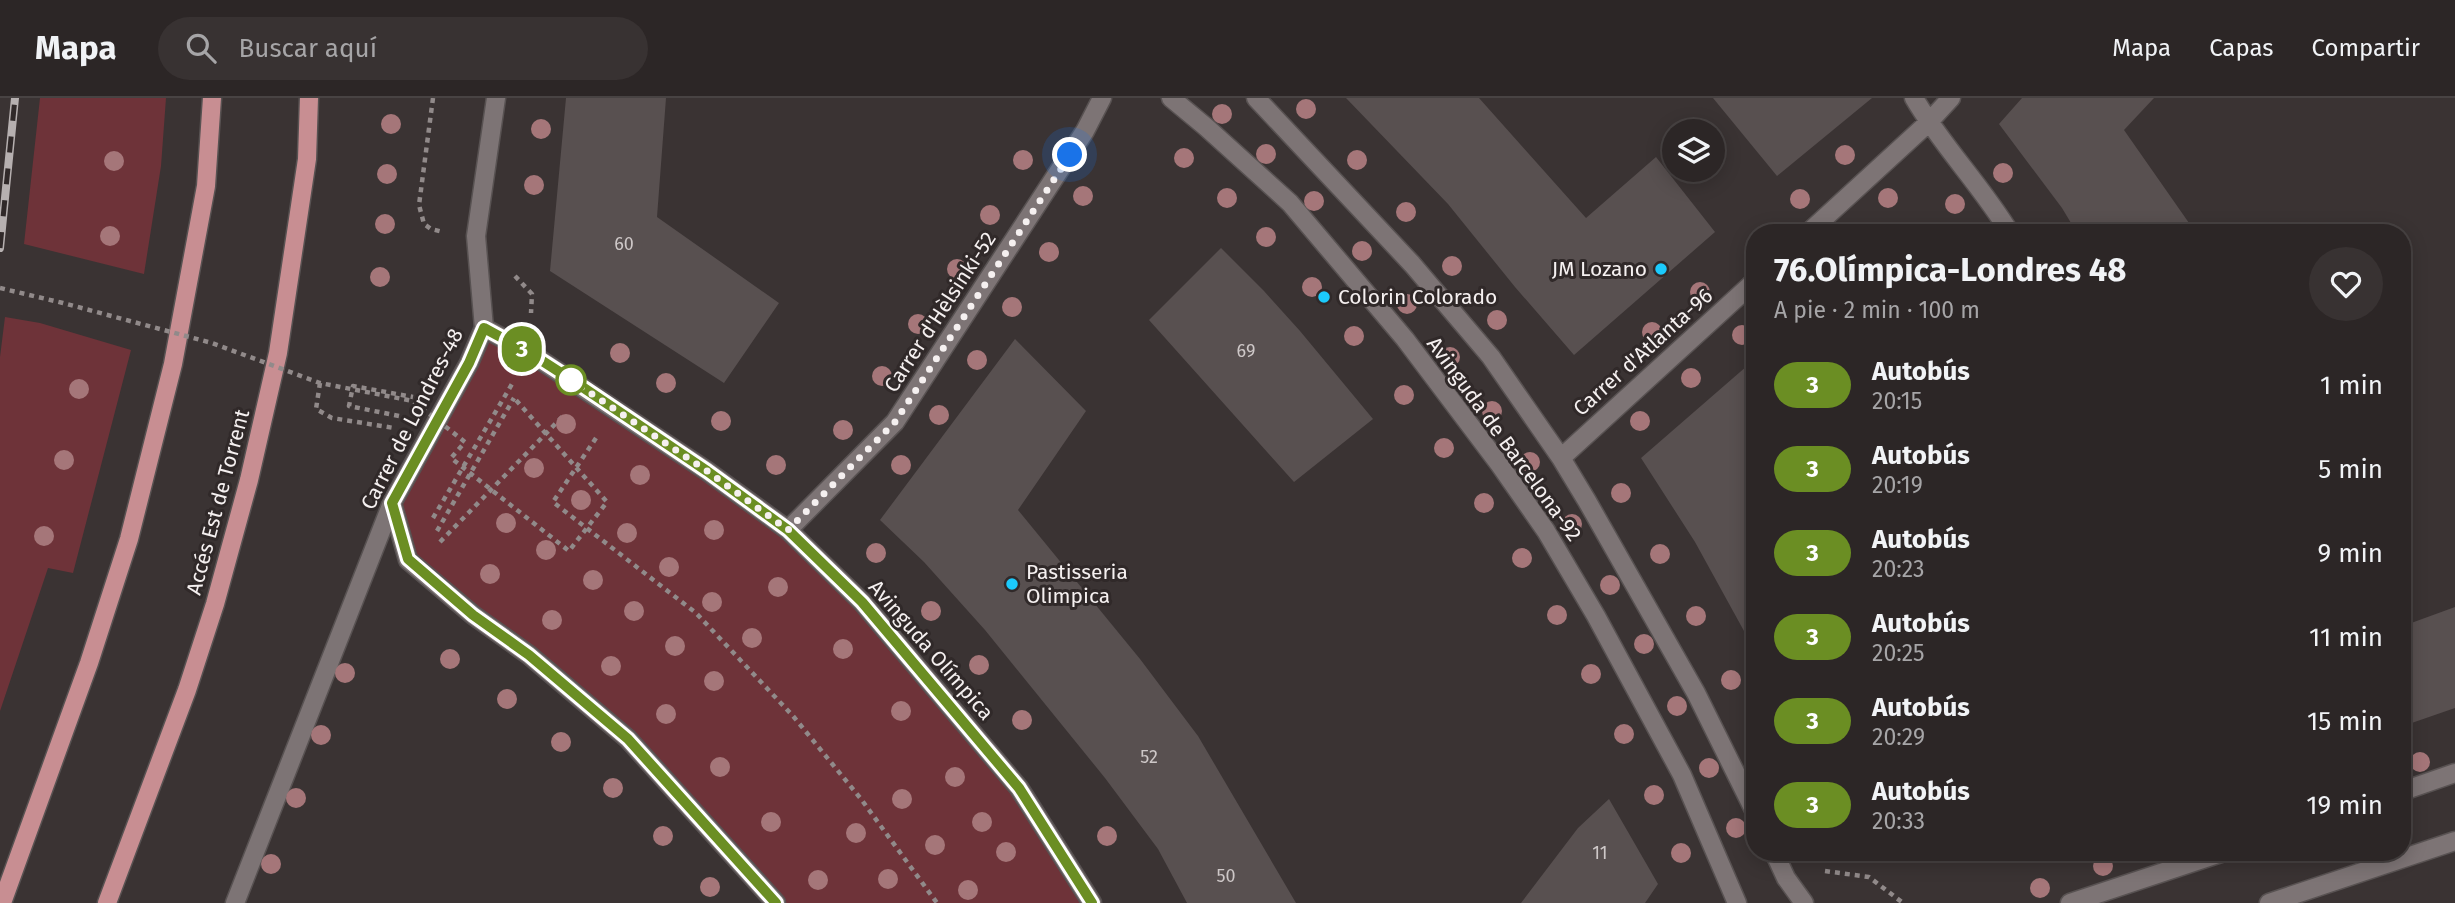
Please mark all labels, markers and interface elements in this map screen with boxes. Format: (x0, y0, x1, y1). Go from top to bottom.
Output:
search box (158, 17, 648, 80)
text: Mapa (35, 28, 116, 68)
icon: search (182, 29, 220, 67)
text: Buscar aquí (238, 33, 377, 64)
text: Mapa (2112, 34, 2171, 62)
text: Capas (2209, 34, 2273, 62)
text: Compartir (2311, 34, 2420, 62)
map controls (1662, 119, 1725, 182)
button: layers (1662, 119, 1725, 182)
your location (1052, 137, 1087, 172)
street label: Carrer d'Hèlsinki-52 (878, 227, 1002, 397)
house number: 60 (614, 233, 634, 255)
button: heart (2309, 247, 2383, 321)
text: 76.Olímpica-Londres 48 (1774, 250, 2127, 290)
place label: JM Lozano (1552, 256, 1647, 282)
marker: JM Lozano (1653, 261, 1669, 277)
street label: Carrer d'Atlanta-96 (1568, 283, 1718, 421)
place label: Colorin Colorado (1338, 284, 1497, 310)
marker: Colorin Colorado (1316, 289, 1332, 305)
text: A pie · 2 min · 100 m (1774, 296, 1980, 324)
street label: Carrer de Londres-48 (355, 324, 469, 514)
line badge: 3 (499, 326, 545, 372)
street label: Avinguda de Barcelona-92 (1421, 332, 1587, 546)
text: 3 (516, 335, 528, 363)
house number: 69 (1237, 340, 1255, 362)
text: Autobús (1872, 356, 1970, 387)
unlabelled marker (556, 365, 586, 395)
text: 1 min (2320, 370, 2383, 401)
text: 3 (1806, 371, 1819, 399)
text: 20:15 (1872, 387, 1922, 415)
street label: Accés Est de Torrent (181, 406, 255, 597)
text: Autobús (1872, 440, 1970, 471)
text: 5 min (2318, 454, 2383, 485)
text: 3 (1806, 455, 1819, 483)
text: 20:19 (1872, 471, 1923, 499)
text: Autobús (1872, 524, 1970, 555)
text: 9 min (2318, 538, 2383, 569)
text: 3 (1806, 539, 1819, 567)
text: 20:23 (1872, 555, 1925, 583)
place label: Pastisseria Olimpica (1026, 559, 1128, 609)
street label: Avinguda Olímpica (863, 575, 999, 725)
marker: Pastisseria Olimpica (1004, 576, 1020, 592)
text: Autobús (1872, 608, 1970, 639)
text: 11 min (2309, 622, 2383, 653)
text: 3 (1806, 623, 1819, 651)
text: 20:25 (1872, 639, 1925, 667)
text: Autobús (1872, 692, 1970, 723)
text: 15 min (2307, 706, 2383, 737)
text: 3 (1806, 707, 1819, 735)
text: 20:29 (1872, 723, 1925, 751)
house number: 52 (1140, 746, 1158, 768)
text: Autobús (1872, 776, 1970, 807)
text: 19 min (2306, 790, 2383, 821)
text: 3 (1806, 791, 1819, 819)
text: 20:33 (1872, 807, 1925, 835)
house number: 11 (1592, 842, 1608, 864)
house number: 50 (1216, 865, 1236, 887)

